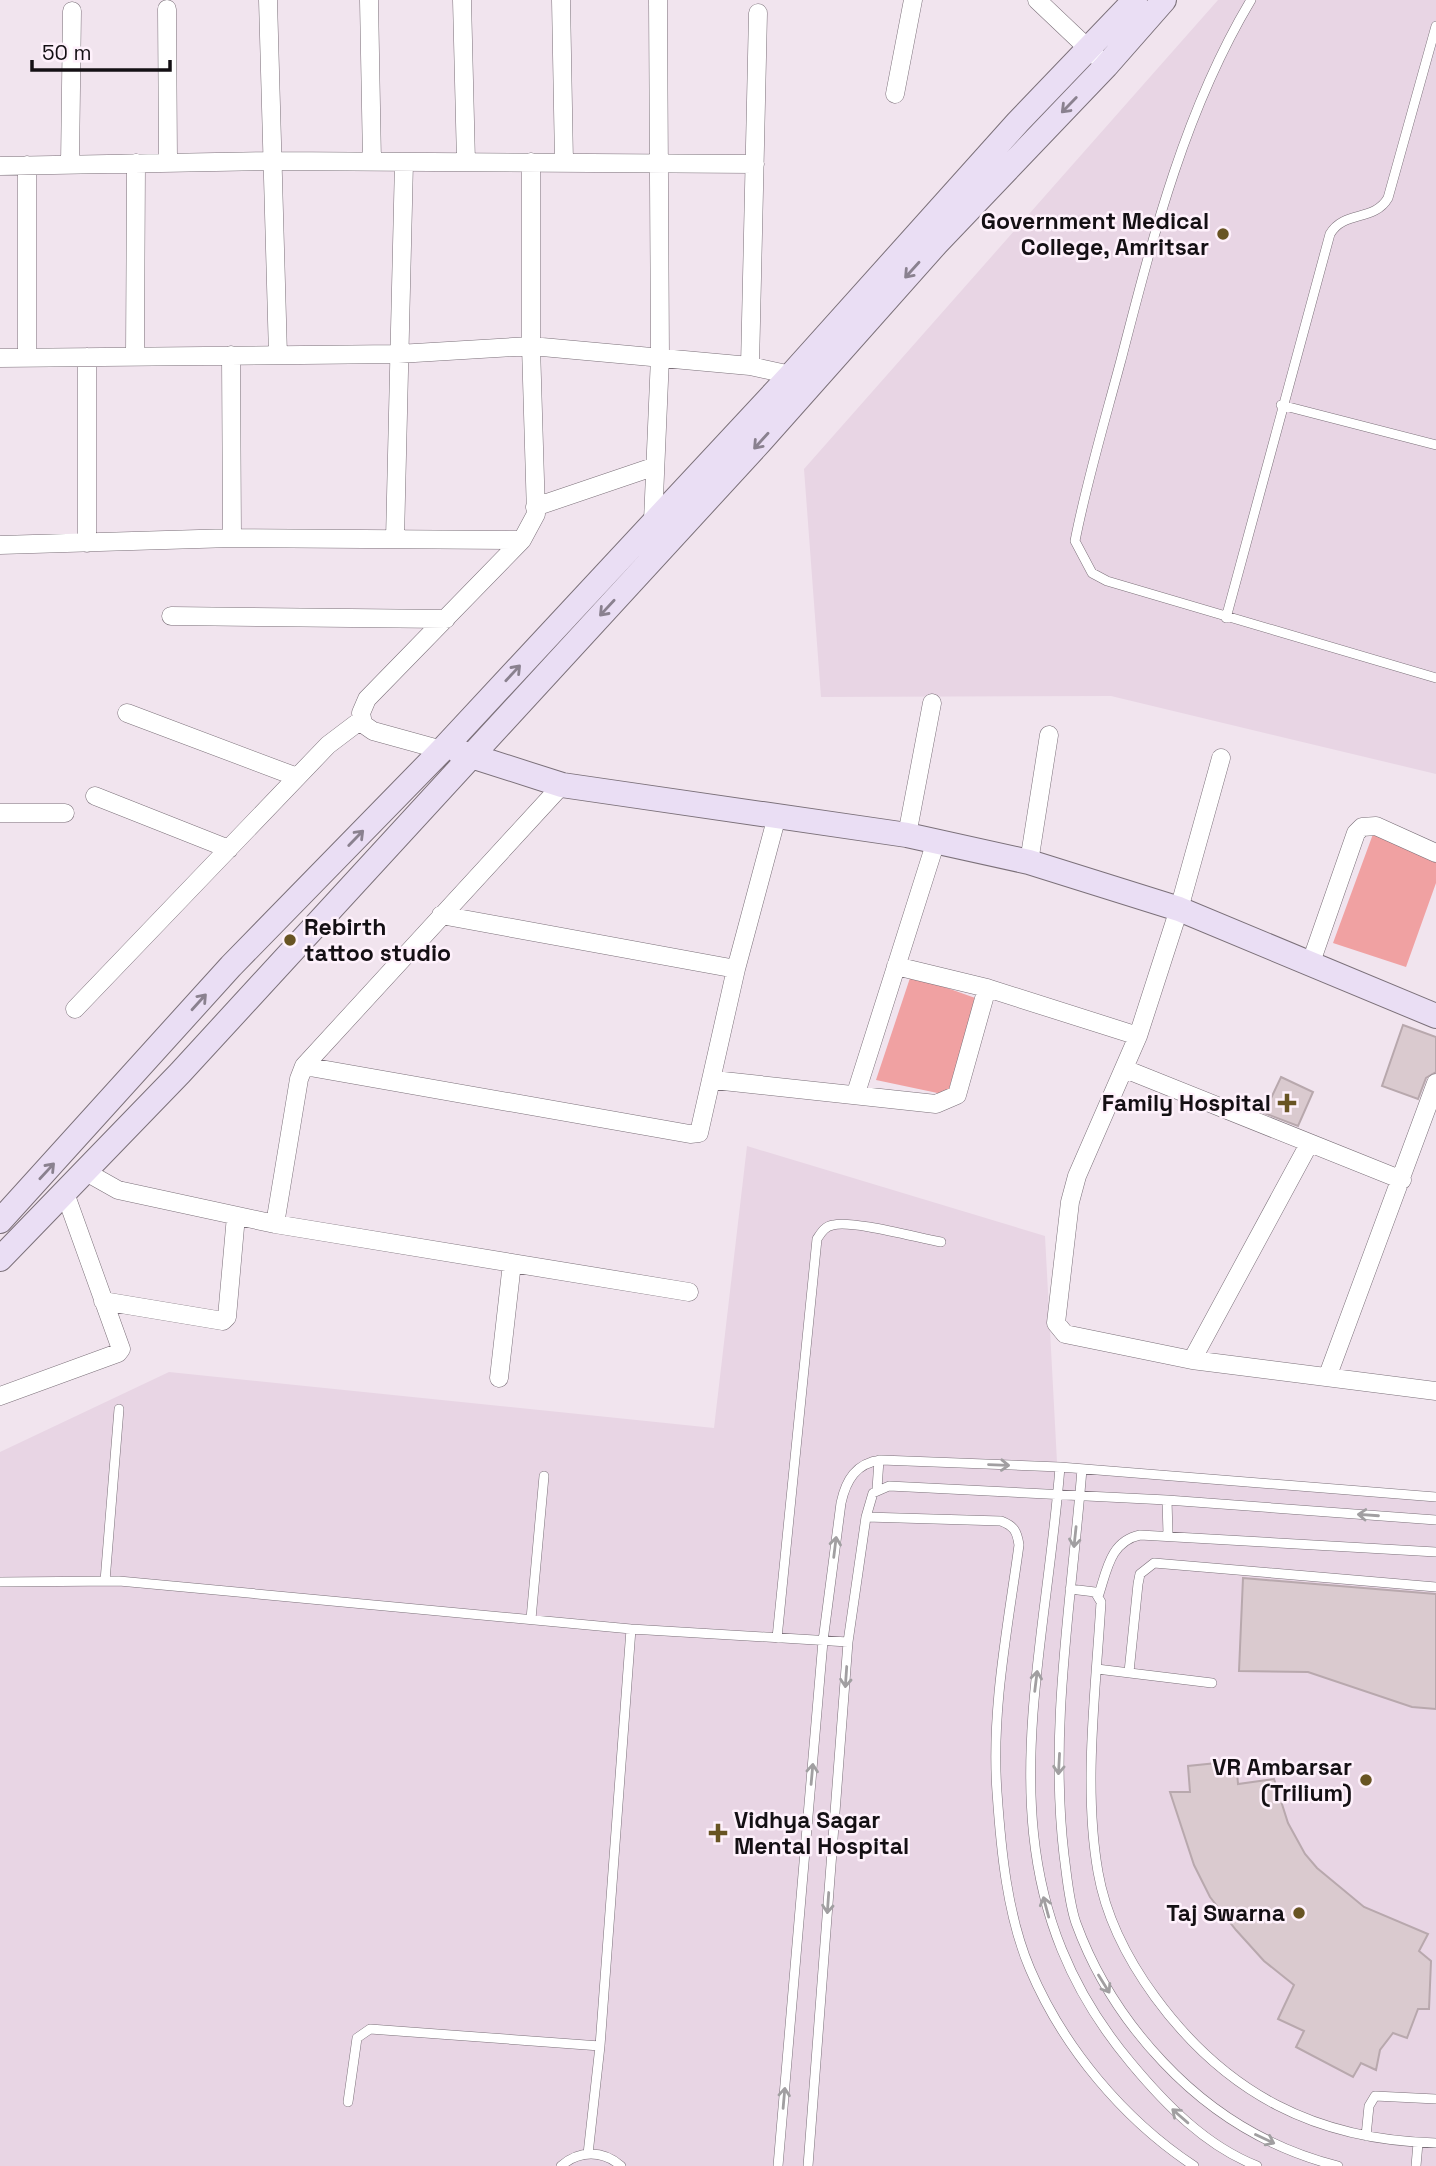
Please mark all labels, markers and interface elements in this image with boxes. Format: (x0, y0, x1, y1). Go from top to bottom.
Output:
scale bar (32, 28, 170, 72)
text: 50 m (42, 39, 92, 66)
one-way arrow (1060, 96, 1077, 113)
place label: Government Medical College, Amritsar (981, 206, 1209, 262)
marker: Government Medical College, Amritsar (1215, 226, 1231, 242)
one-way arrow (904, 261, 920, 279)
one-way arrow (753, 432, 770, 449)
one-way arrow (599, 599, 615, 617)
one-way arrow (505, 664, 521, 682)
one-way arrow (348, 830, 365, 847)
place label: Rebirth tattoo studio (304, 912, 451, 968)
marker: Rebirth tattoo studio (282, 932, 298, 948)
one-way arrow (191, 994, 207, 1012)
place label: Family Hospital (1102, 1088, 1271, 1118)
marker: Family Hospital (1277, 1093, 1297, 1113)
one-way arrow (38, 1163, 55, 1180)
one-way arrow (987, 1458, 1010, 1471)
one-way arrow (1357, 1508, 1380, 1521)
one-way arrow (1069, 1525, 1082, 1548)
one-way arrow (829, 1537, 842, 1559)
one-way arrow (839, 1665, 852, 1687)
one-way arrow (1029, 1670, 1042, 1693)
one-way arrow (1053, 1752, 1066, 1775)
place label: VR Ambarsar (Trilium) (1212, 1752, 1352, 1808)
one-way arrow (806, 1763, 819, 1785)
marker: VR Ambarsar (Trilium) (1358, 1772, 1374, 1788)
place label: Vidhya Sagar Mental Hospital (734, 1805, 909, 1861)
marker: Vidhya Sagar Mental Hospital (708, 1823, 728, 1843)
one-way arrow (821, 1892, 834, 1914)
one-way arrow (1039, 1896, 1052, 1918)
place label: Taj Swarna (1166, 1898, 1285, 1928)
marker: Taj Swarna (1291, 1905, 1307, 1921)
one-way arrow (1097, 1973, 1111, 1993)
one-way arrow (778, 2087, 791, 2110)
one-way arrow (1171, 2108, 1189, 2124)
one-way arrow (1254, 2133, 1275, 2146)

